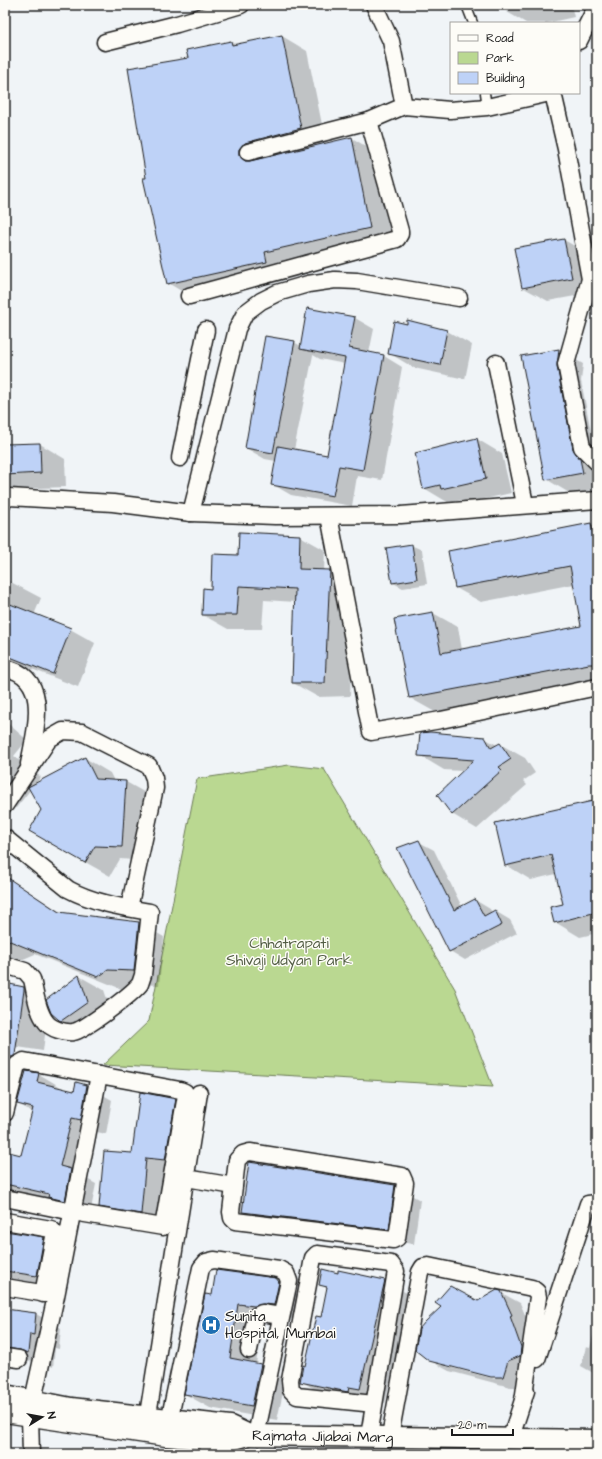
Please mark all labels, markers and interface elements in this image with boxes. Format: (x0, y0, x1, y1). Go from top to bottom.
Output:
legend (450, 22, 580, 94)
text: Road (486, 30, 514, 47)
text: Park (486, 50, 514, 67)
text: Building (486, 70, 524, 88)
park label: Chhatrapati Shivaji Udyan Park (226, 933, 352, 972)
place label: Sunita Hospital, Mumbai (225, 1306, 336, 1344)
hospital icon: Sunita Hospital, Mumbai (200, 1314, 222, 1336)
north arrow (22, 1397, 62, 1437)
text: N (43, 1410, 59, 1420)
scale bar (452, 1411, 513, 1437)
text: 20 m (458, 1417, 487, 1434)
street label: Rajmata Jijabai Marg (252, 1425, 394, 1449)

